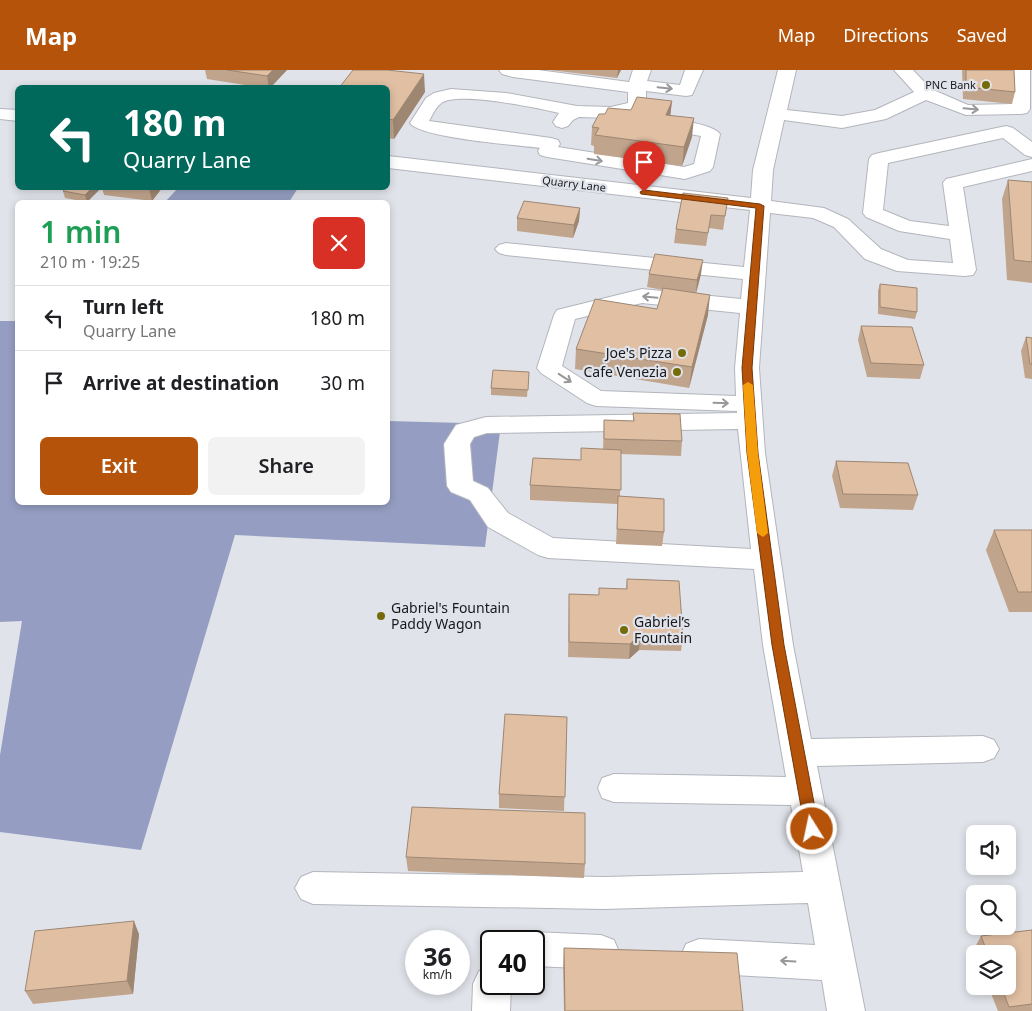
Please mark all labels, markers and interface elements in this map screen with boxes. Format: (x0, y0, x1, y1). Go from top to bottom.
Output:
text: Map (25, 19, 77, 52)
text: Map (778, 23, 815, 47)
text: Directions (843, 23, 929, 47)
text: Saved (957, 23, 1007, 47)
place label: PNC Bank (925, 77, 976, 92)
marker: PNC Bank (980, 79, 992, 91)
one-way arrow (657, 83, 673, 93)
text: 180 m (123, 99, 226, 146)
one-way arrow (963, 104, 979, 114)
icon: left (40, 105, 105, 170)
pin (623, 141, 665, 192)
text: Quarry Lane (123, 144, 251, 174)
icon: arrive (630, 148, 658, 176)
one-way arrow (587, 155, 603, 165)
street label: Quarry Lane (541, 172, 607, 195)
text: 1 min (40, 211, 121, 252)
button: close (313, 217, 365, 269)
text: 210 m · 19:25 (40, 251, 140, 273)
one-way arrow (643, 292, 659, 302)
text: Turn left (83, 294, 164, 320)
icon: left (40, 304, 68, 332)
text: 180 m (310, 305, 365, 331)
text: Quarry Lane (83, 320, 176, 342)
place label: Joe's Pizza (604, 343, 672, 362)
marker: Joe's Pizza (676, 347, 688, 359)
place label: Cafe Venezia (583, 362, 667, 381)
marker: Cafe Venezia (671, 366, 683, 378)
icon: arrive (40, 369, 68, 397)
text: Arrive at destination (83, 370, 279, 396)
text: 30 m (321, 370, 365, 396)
one-way arrow (558, 373, 572, 383)
one-way arrow (713, 399, 729, 408)
button: Exit (40, 437, 198, 495)
button: Share (208, 437, 365, 495)
place label: Gabriel's Fountain Paddy Wagon (391, 598, 510, 633)
marker: Gabriel's Fountain Paddy Wagon (375, 610, 387, 622)
place label: Gabriel’s Fountain (634, 612, 692, 647)
marker: Gabriel’s Fountain (618, 624, 630, 636)
position arrow (785, 802, 837, 854)
map controls (966, 825, 1016, 995)
button: sound (966, 825, 1016, 875)
button: search (966, 885, 1016, 935)
speed limit sign: 40 (480, 930, 545, 995)
text: 36 (423, 939, 452, 973)
button: layers (966, 945, 1016, 995)
one-way arrow (781, 956, 797, 965)
text: km/h (423, 966, 452, 983)

